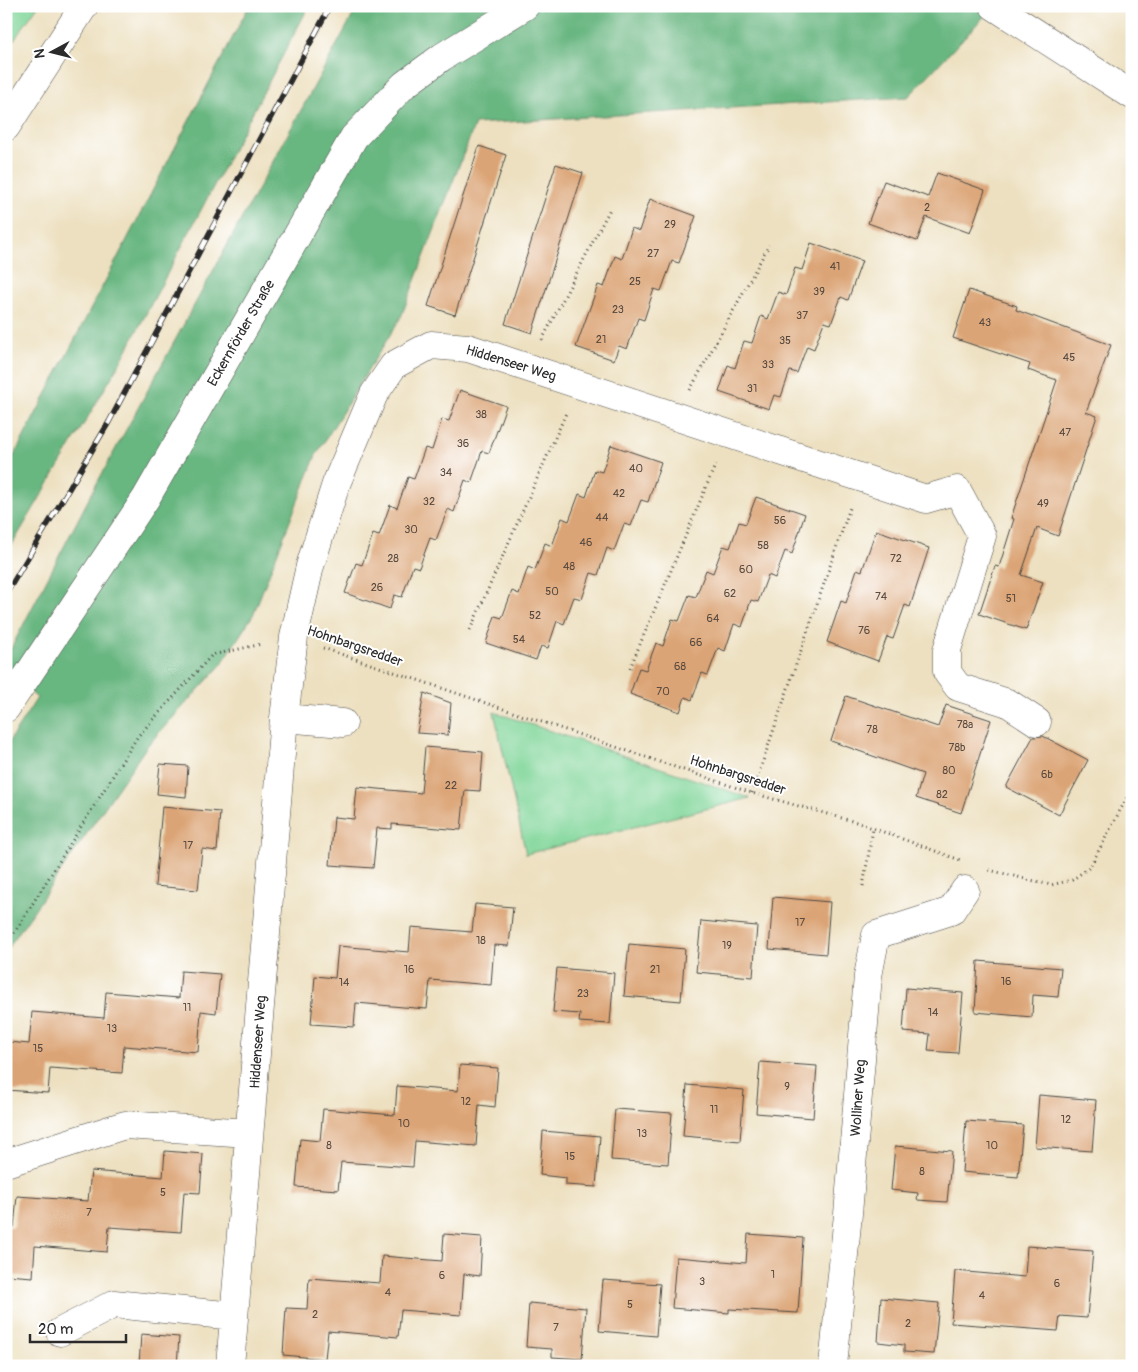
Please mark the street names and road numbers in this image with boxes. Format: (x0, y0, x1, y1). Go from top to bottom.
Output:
street label: Eckernförder Straße (204, 277, 278, 389)
street label: Hiddenseer Weg (464, 341, 558, 385)
street label: Hohnbargsredder (305, 622, 405, 670)
street label: Hohnbargsredder (688, 751, 788, 799)
street label: Hiddenseer Weg (246, 995, 270, 1089)
street label: Wolliner Weg (847, 1059, 869, 1137)

